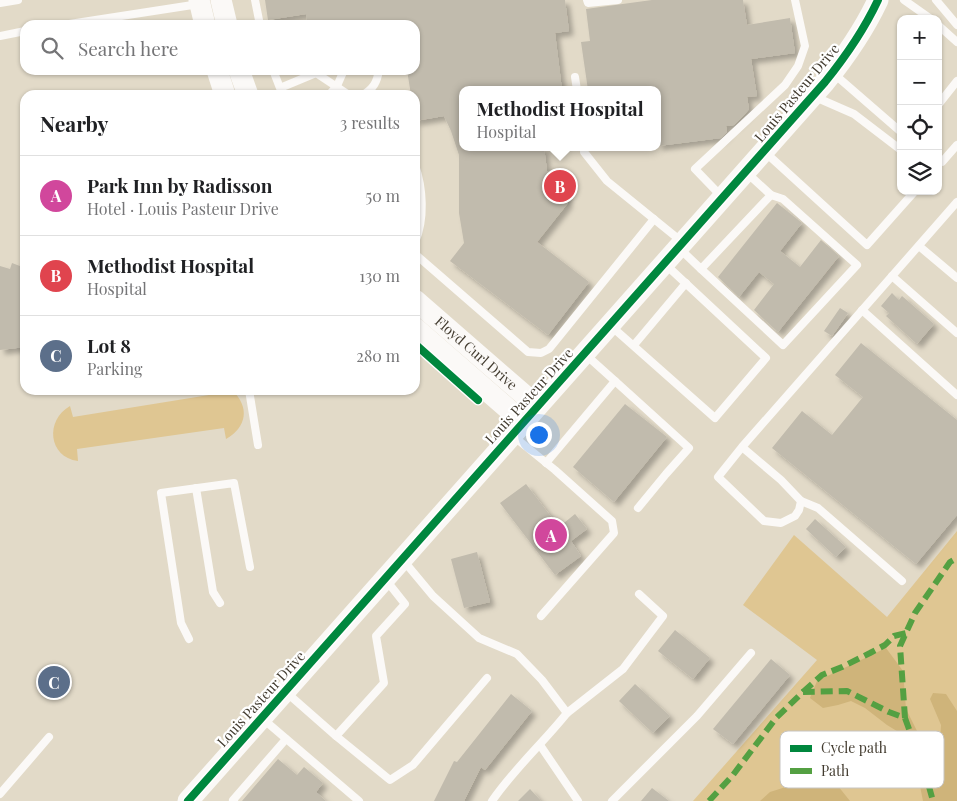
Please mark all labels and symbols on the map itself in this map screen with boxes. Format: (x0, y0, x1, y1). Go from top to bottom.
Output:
street label: Louis Pasteur Drive (750, 39, 843, 146)
pin: B (544, 167, 576, 205)
street label: Floyd Curl Drive (431, 312, 522, 394)
street label: Louis Pasteur Drive (480, 344, 577, 448)
your location (526, 422, 552, 448)
pin: A (535, 516, 567, 554)
street label: Louis Pasteur Drive (212, 647, 309, 751)
pin: C (38, 663, 70, 701)
legend (780, 731, 944, 788)
text: Cycle path (821, 738, 888, 757)
text: Path (821, 761, 850, 780)

